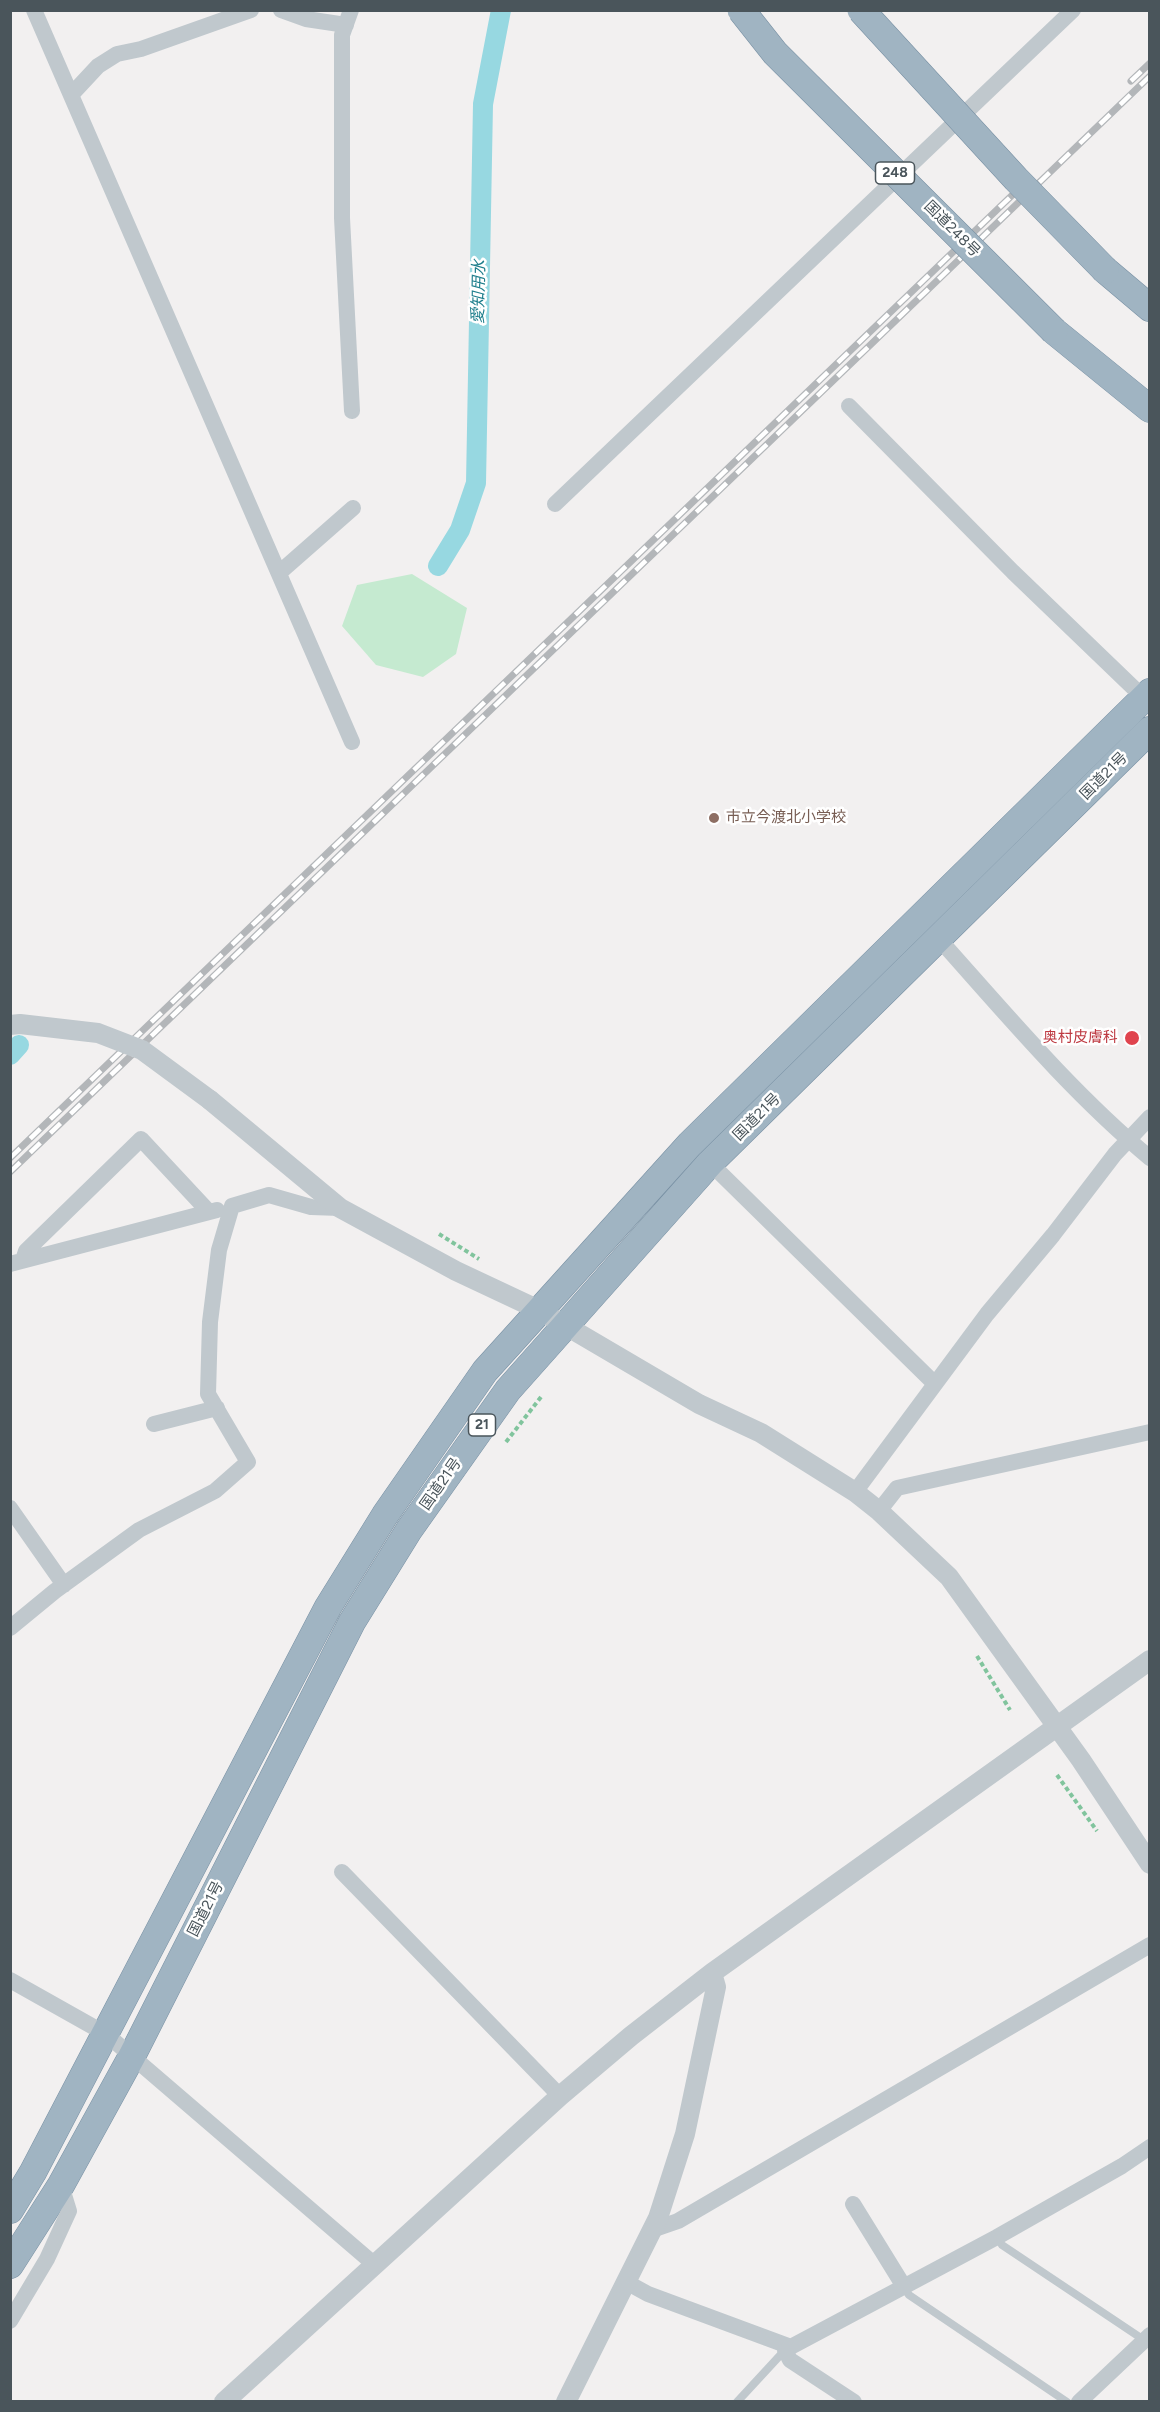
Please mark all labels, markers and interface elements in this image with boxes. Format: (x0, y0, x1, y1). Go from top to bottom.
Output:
road number: 248 (876, 162, 914, 184)
street label: 国道248号 (920, 197, 984, 261)
water label: 愛知用水 (469, 260, 489, 324)
street label: 国道21号 (1077, 749, 1131, 803)
place label: 市立今渡北小学校 (726, 809, 846, 827)
marker: 市立今渡北小学校 (707, 811, 721, 825)
place label: 奥村皮膚科 (1043, 1029, 1118, 1047)
marker: 奥村皮膚科 (1123, 1029, 1141, 1047)
street label: 国道21号 (730, 1090, 784, 1144)
road number: 21 (468, 1414, 496, 1436)
street label: 国道21号 (417, 1454, 465, 1514)
street label: 国道21号 (184, 1878, 228, 1940)

